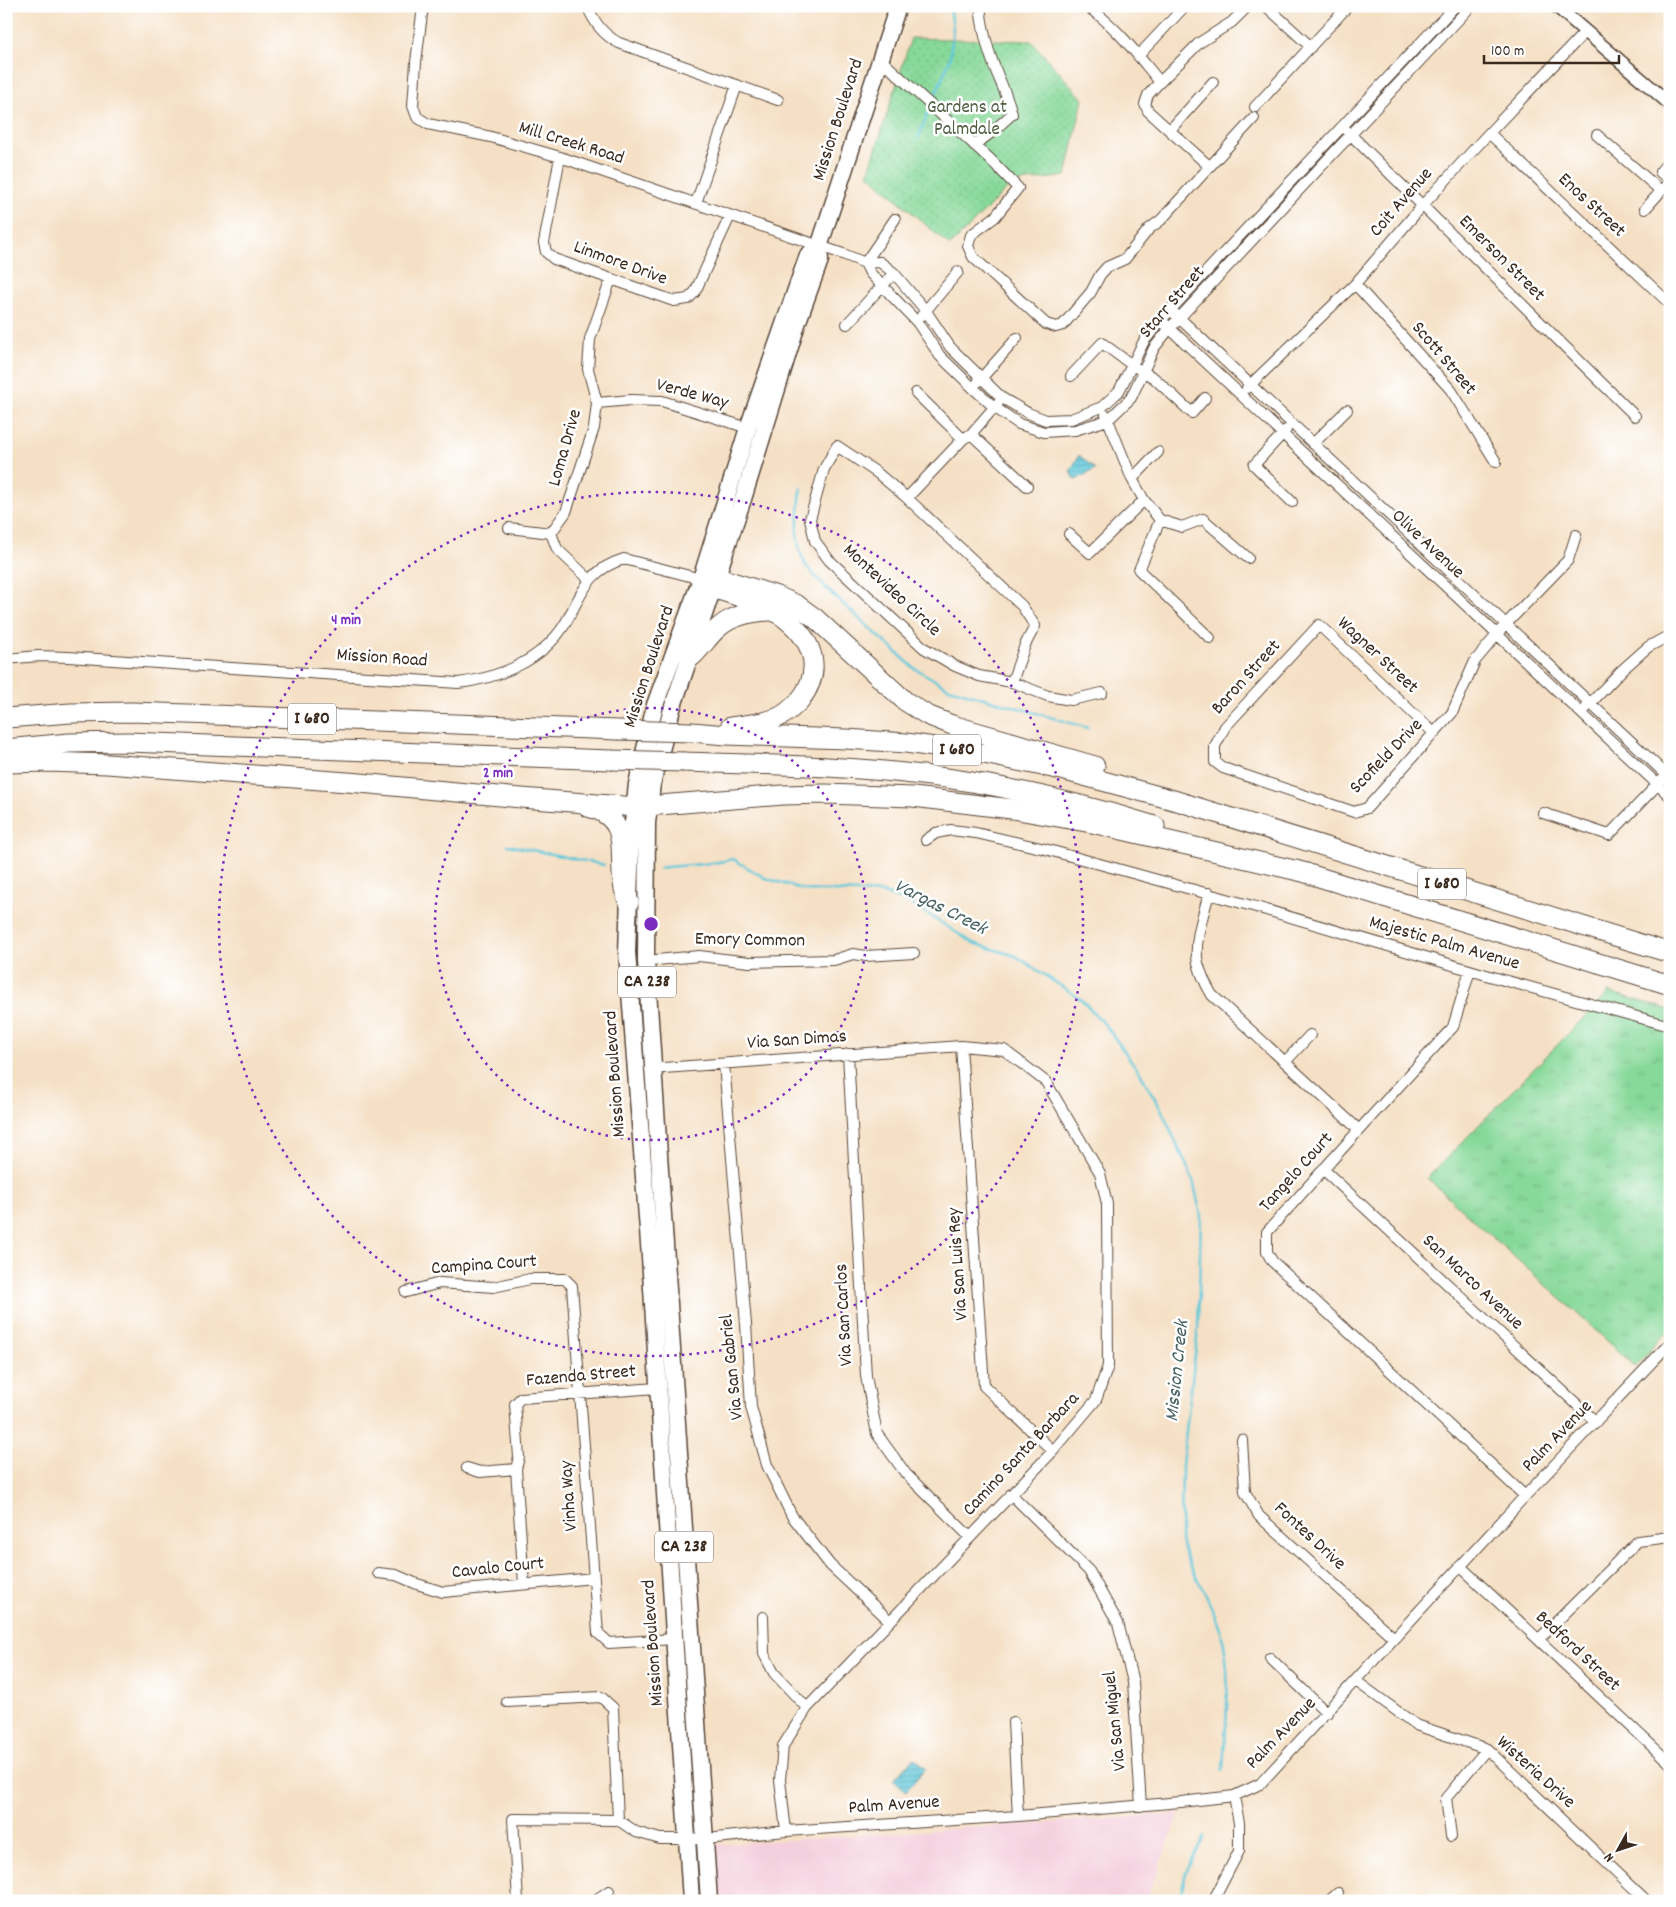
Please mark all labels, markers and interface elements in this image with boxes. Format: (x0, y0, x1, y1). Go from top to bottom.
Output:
scale bar (1484, 32, 1618, 64)
text: 100 m (1491, 41, 1524, 63)
street label: Mission Boulevard (807, 55, 871, 185)
park label: Gardens at Palmdale (927, 95, 1007, 144)
street label: Mill Creek Road (515, 115, 627, 173)
street label: Coit Avenue (1364, 162, 1440, 244)
street label: Enos Street (1551, 167, 1631, 245)
street label: Emerson Street (1452, 210, 1550, 308)
street label: Linmore Drive (569, 235, 671, 293)
street label: Starr Street (1134, 261, 1212, 345)
street label: Scott Street (1404, 316, 1482, 402)
street label: Verde Way (653, 372, 731, 418)
street label: Loma Drive (542, 406, 590, 490)
street label: Olive Avenue (1384, 504, 1470, 586)
street label: Montevideo Circle (836, 538, 946, 644)
street label: Mission Boulevard (618, 602, 682, 732)
text: 4 min (331, 610, 361, 632)
street label: Wagner Street (1330, 611, 1424, 701)
street label: Baron Street (1206, 635, 1288, 721)
street label: Mission Road (336, 642, 428, 676)
road number: I 680 (288, 704, 336, 734)
street label: Scofield Drive (1344, 713, 1430, 801)
road number: I 680 (933, 734, 981, 766)
text: 2 min (483, 763, 513, 785)
road number: I 680 (1418, 869, 1466, 900)
water label: Vargas Creek (889, 873, 993, 944)
street label: Majestic Palm Avenue (1366, 910, 1522, 978)
centre of rings (642, 915, 660, 933)
street label: Emory Common (695, 927, 805, 955)
road number: CA 238 (618, 966, 676, 998)
street label: Mission Boulevard (598, 1010, 634, 1138)
street label: Via San Dimas (746, 1024, 848, 1058)
street label: Tangelo Court (1254, 1127, 1340, 1219)
street label: Via San Luis Rey (942, 1206, 976, 1322)
street label: San Marco Avenue (1415, 1229, 1529, 1337)
street label: Campina Court (430, 1249, 538, 1283)
street label: Via San Carlos (829, 1263, 861, 1367)
street label: Via San Gabriel (714, 1312, 752, 1421)
water label: Mission Creek (1159, 1317, 1197, 1423)
street label: Fazenda Street (525, 1359, 637, 1395)
street label: Camino Santa Barbara (957, 1386, 1087, 1523)
street label: Palm Avenue (1517, 1395, 1599, 1479)
street label: Vinha Way (554, 1459, 586, 1532)
street label: Fontes Drive (1267, 1496, 1351, 1578)
road number: CA 238 (655, 1531, 713, 1562)
street label: Cavalo Court (451, 1551, 545, 1587)
street label: Mission Boulevard (636, 1579, 672, 1707)
street label: Bedford Street (1528, 1605, 1626, 1699)
street label: Via San Miguel (1097, 1669, 1135, 1772)
street label: Palm Avenue (1241, 1692, 1323, 1776)
street label: Wisteria Drive (1489, 1730, 1581, 1816)
street label: Palm Avenue (847, 1789, 941, 1823)
north arrow (1594, 1824, 1644, 1874)
text: N (1600, 1848, 1619, 1866)

